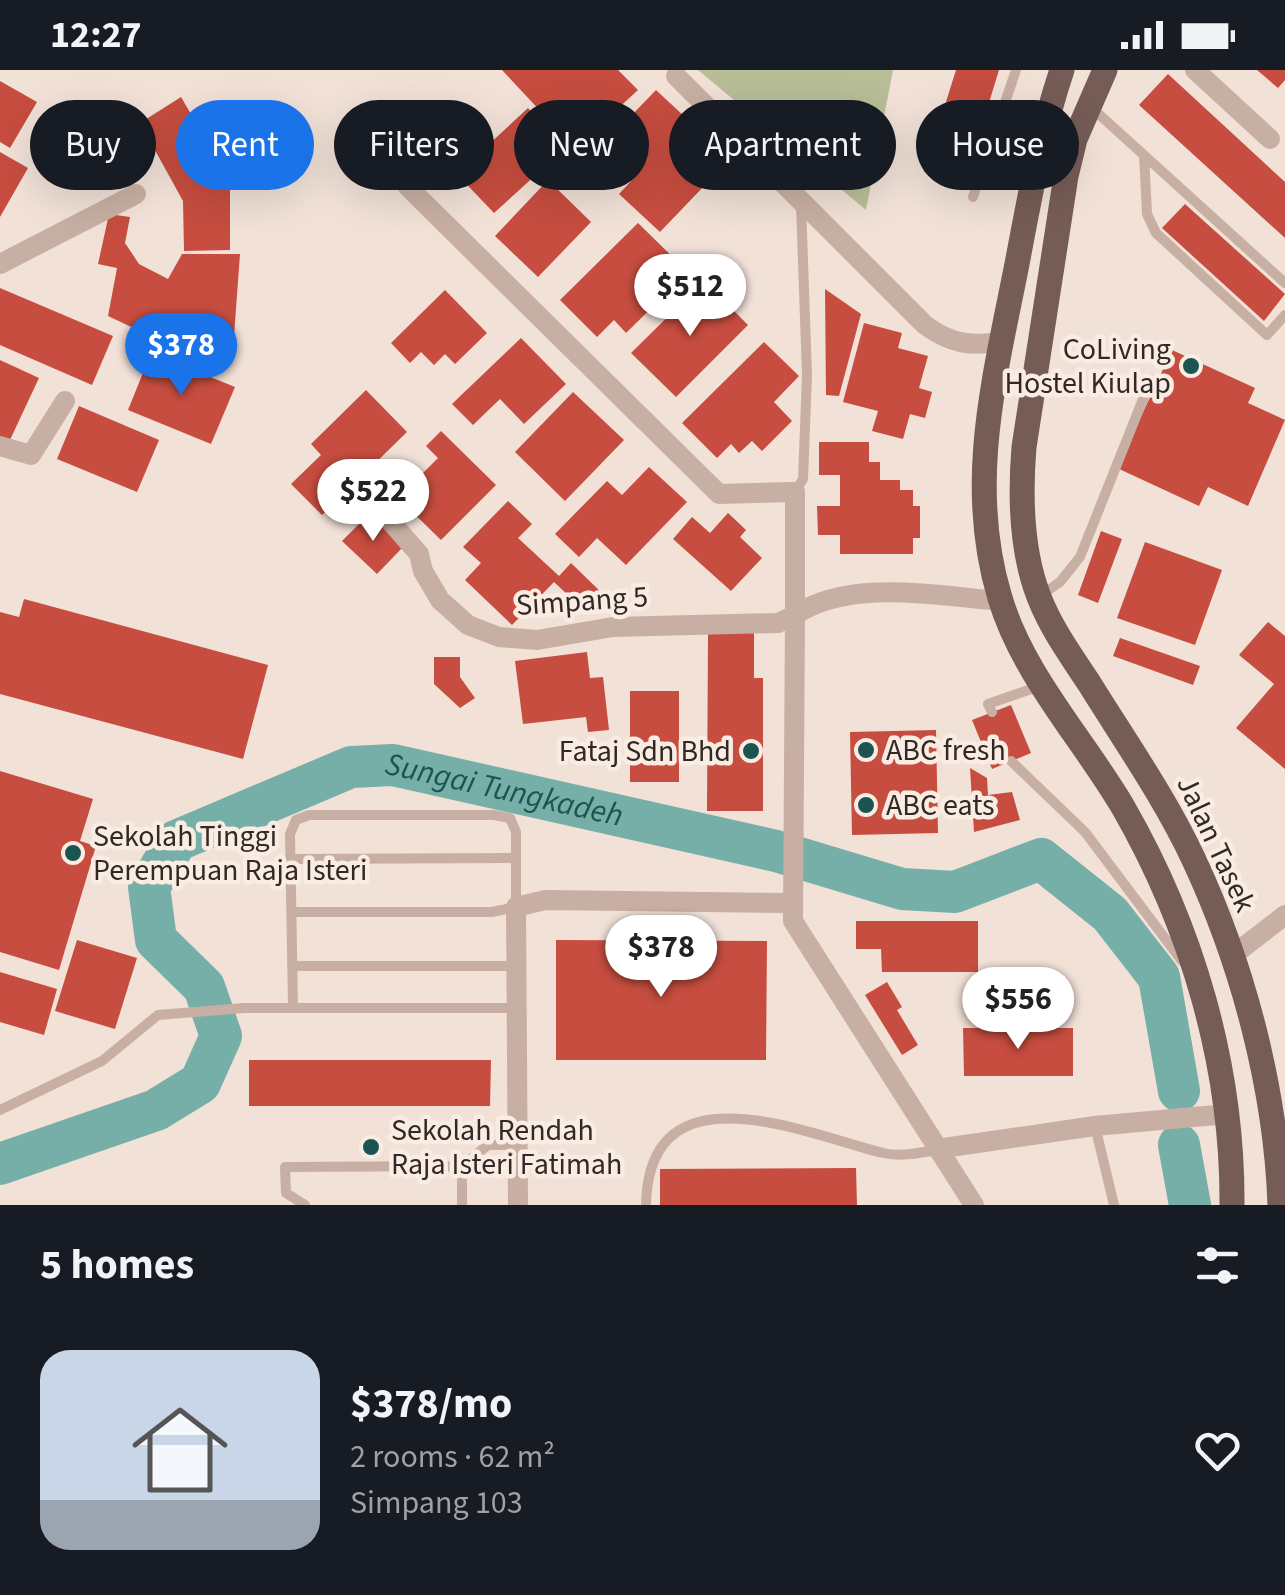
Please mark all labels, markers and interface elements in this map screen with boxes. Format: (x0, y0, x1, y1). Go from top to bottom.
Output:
text: 12:27 (50, 8, 142, 62)
chip: Buy (30, 100, 156, 190)
chip: Rent (176, 100, 314, 190)
chip: Filters (334, 100, 494, 190)
chip: New (514, 100, 649, 190)
chip: Apartment (669, 100, 896, 190)
chip: House (916, 100, 1079, 190)
pin: $512 (631, 254, 749, 339)
text: $512 (656, 263, 724, 309)
pin: $378 (122, 313, 240, 398)
text: $378 (147, 322, 215, 368)
place label: CoLiving Hostel Kiulap (1005, 328, 1171, 405)
marker: CoLiving Hostel Kiulap (1180, 355, 1202, 377)
pin: $522 (314, 459, 432, 544)
text: $522 (339, 468, 407, 514)
street label: Simpang 5 (515, 575, 649, 627)
place label: ABC fresh (886, 729, 1006, 772)
place label: Fataj Sdn Bhd (559, 730, 731, 773)
marker: ABC fresh (855, 739, 877, 761)
marker: Fataj Sdn Bhd (740, 740, 762, 762)
water label: Sungai Tungkadeh (381, 741, 628, 839)
street label: Jalan Tasek (1166, 769, 1266, 919)
place label: ABC eats (886, 784, 995, 827)
marker: ABC eats (855, 794, 877, 816)
place label: Sekolah Tinggi Perempuan Raja Isteri (93, 815, 367, 892)
marker: Sekolah Tinggi Perempuan Raja Isteri (62, 842, 84, 864)
pin: $378 (602, 915, 720, 1000)
text: $378 (627, 924, 695, 970)
pin: $556 (959, 967, 1077, 1052)
text: $556 (984, 976, 1052, 1022)
place label: Sekolah Rendah Raja Isteri Fatimah (391, 1109, 622, 1186)
marker: Sekolah Rendah Raja Isteri Fatimah (360, 1136, 382, 1158)
text: 5 homes (40, 1235, 194, 1295)
icon: filters (1190, 1238, 1245, 1293)
text: $378/mo (350, 1374, 512, 1434)
icon: home (120, 1390, 240, 1510)
icon: heart (1190, 1423, 1245, 1478)
text: 2 rooms · 62 m² (350, 1434, 555, 1480)
text: Simpang 103 (350, 1480, 523, 1526)

